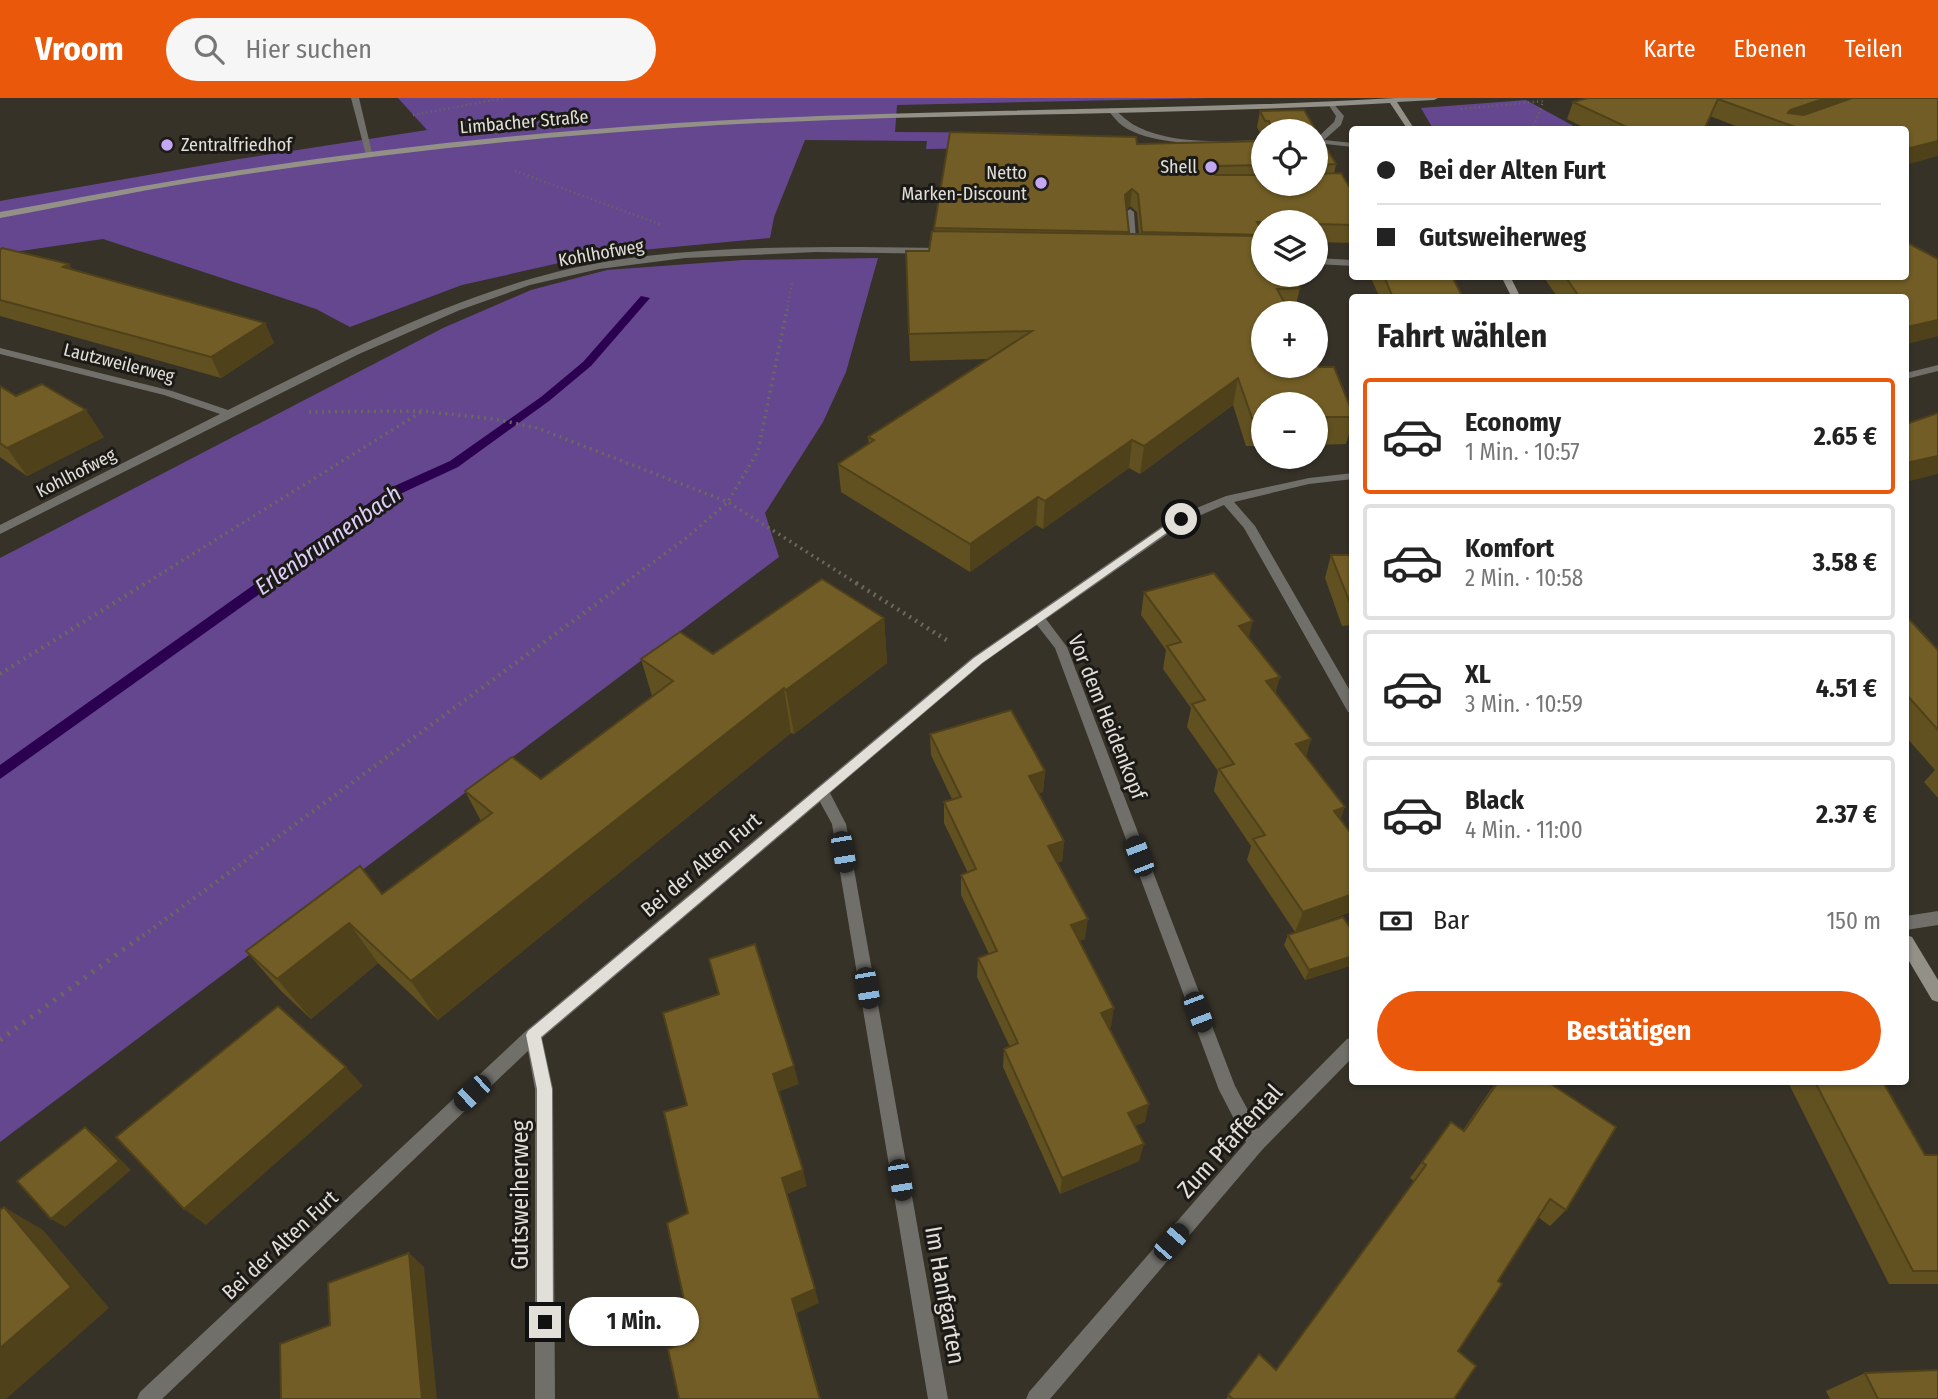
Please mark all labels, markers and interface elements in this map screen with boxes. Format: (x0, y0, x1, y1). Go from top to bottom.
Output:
search box (166, 18, 656, 81)
text: Vroom (35, 29, 124, 69)
icon: search (190, 30, 228, 68)
text: Hier suchen (246, 34, 372, 65)
text: Karte (1644, 35, 1696, 63)
text: Ebenen (1734, 35, 1807, 63)
text: Teilen (1845, 35, 1903, 63)
street label: Limbacher Straße (459, 105, 589, 139)
map controls (1251, 119, 1328, 469)
button: locate (1251, 119, 1328, 196)
place label: Zentralfriedhof (181, 134, 293, 156)
marker: Zentralfriedhof (159, 137, 175, 153)
text: Bei der Alten Furt (1419, 155, 1606, 186)
place label: Shell (1160, 156, 1197, 178)
marker: Shell (1203, 159, 1219, 175)
place label: Netto Marken-Discount (902, 162, 1027, 205)
marker: Netto Marken-Discount (1033, 175, 1049, 191)
button: layers (1251, 210, 1328, 287)
text: Gutsweiherweg (1419, 222, 1586, 253)
street label: Kohlhofweg (556, 235, 646, 271)
button: + (1251, 301, 1328, 378)
text: Fahrt wählen (1377, 317, 1547, 355)
street label: Lautzweilerweg (61, 339, 177, 388)
button: − (1251, 392, 1328, 469)
icon: car (1381, 405, 1444, 468)
text: Economy (1465, 407, 1561, 438)
text: 2.65 € (1814, 421, 1877, 452)
text: 1 Min. · 10:57 (1465, 438, 1580, 466)
street label: Kohlhofweg (32, 443, 120, 502)
water label: Erlenbrunnenbach (249, 479, 407, 601)
route start (1165, 503, 1197, 535)
icon: car (1381, 531, 1444, 594)
text: Komfort (1465, 533, 1554, 564)
text: 3.58 € (1813, 547, 1877, 578)
text: 2 Min. · 10:58 (1465, 564, 1583, 592)
street label: Vor dem Heidenkopf (1062, 631, 1153, 805)
icon: car (1381, 657, 1444, 720)
text: XL (1465, 659, 1491, 690)
text: 4.51 € (1816, 673, 1877, 704)
text: 3 Min. · 10:59 (1465, 690, 1583, 718)
icon: car (1381, 783, 1444, 846)
text: Black (1465, 785, 1524, 816)
text: 2.37 € (1816, 799, 1877, 830)
street label: Bei der Alten Furt (636, 807, 767, 923)
text: 4 Min. · 11:00 (1465, 816, 1583, 844)
car (830, 829, 857, 875)
car (1122, 833, 1157, 879)
icon: cash (1377, 902, 1415, 940)
text: Bar (1433, 905, 1469, 936)
text: 150 m (1826, 907, 1881, 935)
car (854, 965, 881, 1011)
car (1181, 989, 1216, 1035)
button: Bestätigen (1377, 991, 1881, 1071)
car (450, 1071, 495, 1115)
street label: Zum Pfaffental (1172, 1078, 1288, 1204)
street label: Gutsweiherweg (506, 1119, 534, 1270)
car (887, 1157, 914, 1203)
street label: Bei der Alten Furt (217, 1185, 343, 1305)
car (1150, 1219, 1193, 1265)
street label: Im Hanfgarten (919, 1224, 971, 1366)
callout: 1 Min. (570, 1298, 699, 1346)
route end (529, 1306, 561, 1338)
text: 1 Min. (607, 1307, 661, 1335)

